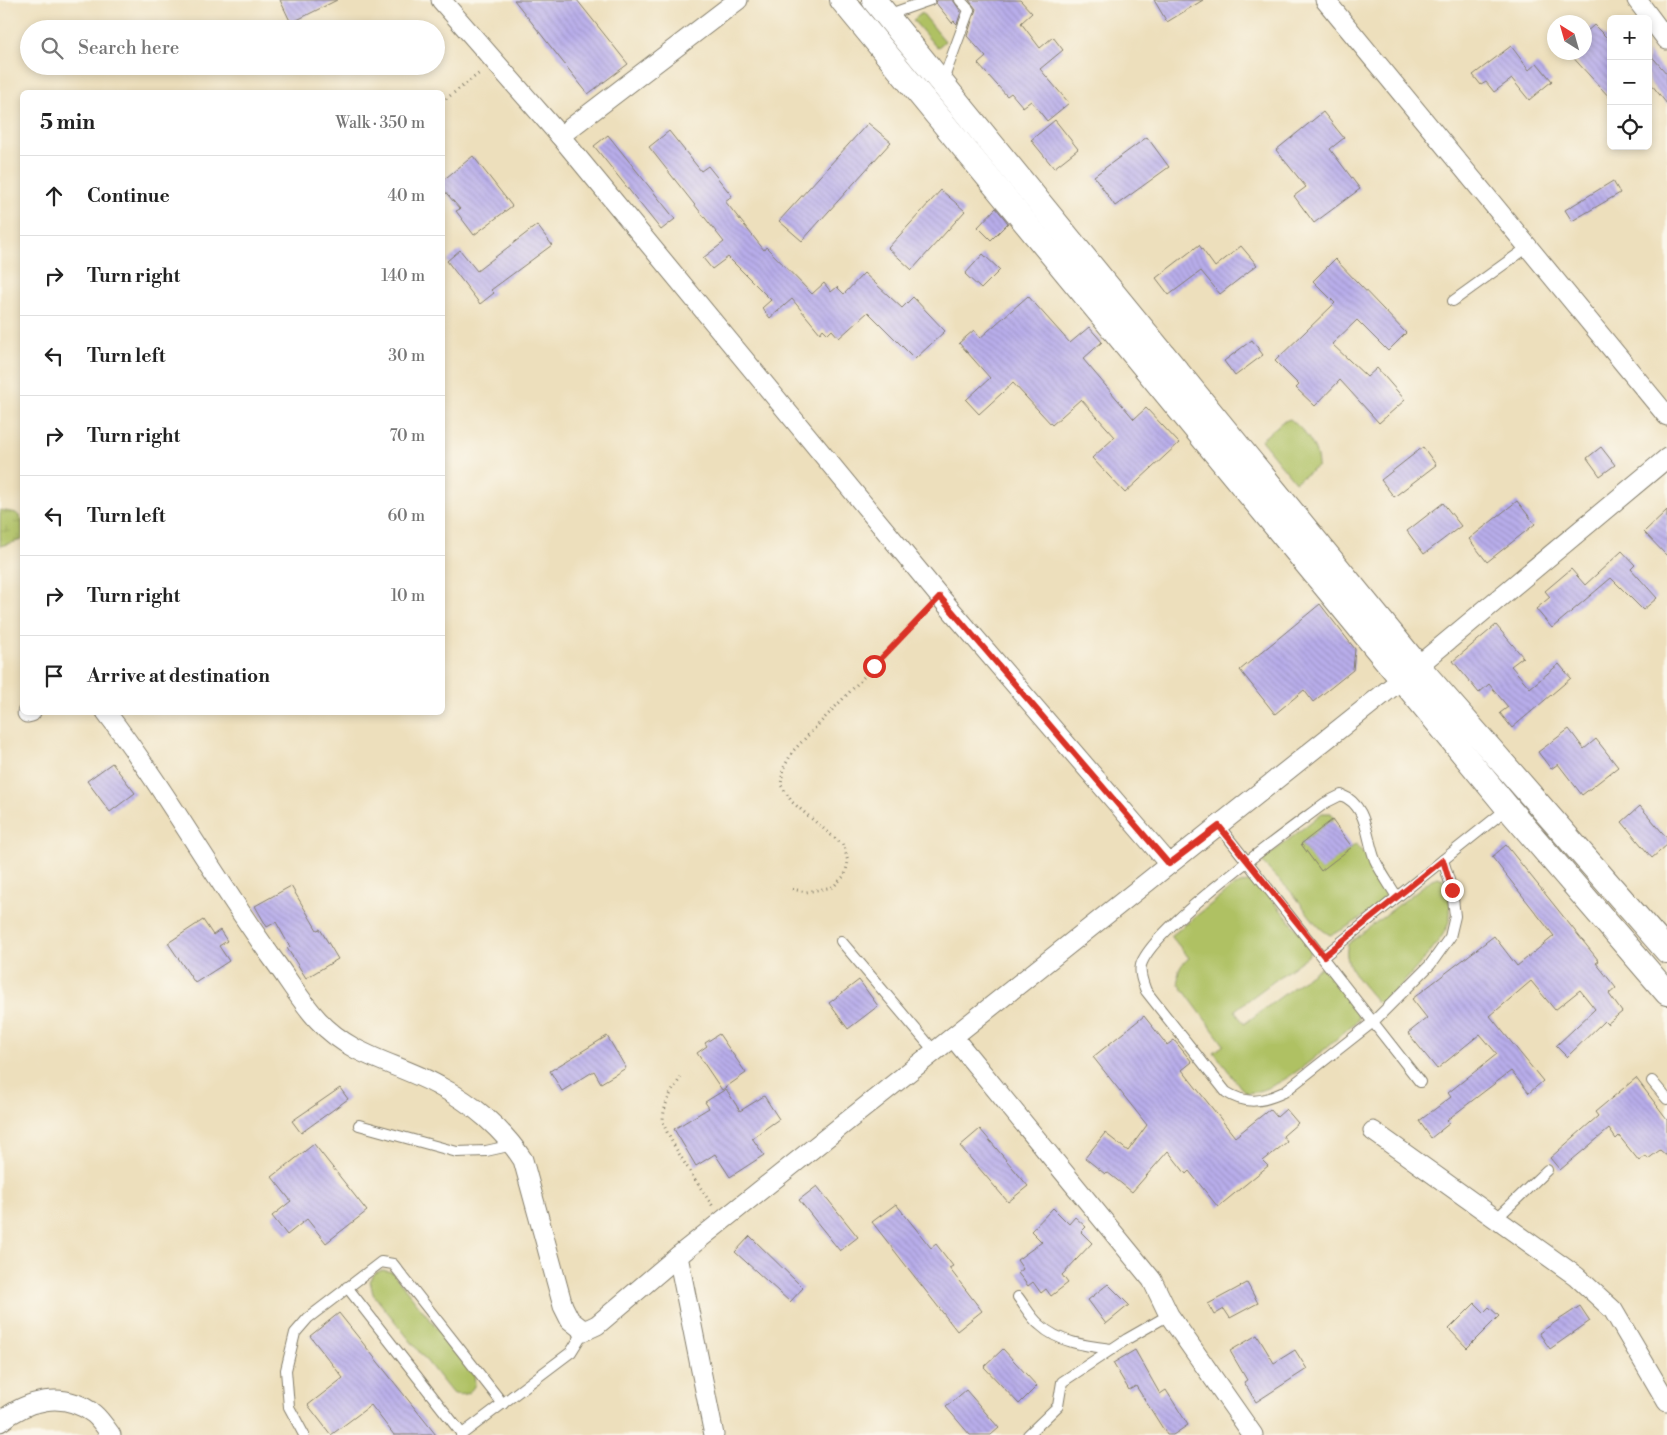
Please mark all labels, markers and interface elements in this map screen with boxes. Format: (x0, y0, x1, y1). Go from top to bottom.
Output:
north arrow (1547, 15, 1592, 60)
map controls (1607, 15, 1652, 150)
button: + (1607, 15, 1652, 60)
search box (20, 20, 445, 75)
icon: search (38, 34, 66, 62)
text: Search here (78, 36, 179, 60)
button: − (1607, 60, 1652, 105)
button: locate (1607, 105, 1652, 150)
text: 5 min (40, 110, 95, 136)
text: Walk · 350 m (336, 113, 425, 133)
icon: ahead (40, 182, 68, 210)
text: Continue (87, 184, 170, 208)
text: 40 m (388, 186, 425, 206)
icon: right (40, 262, 68, 290)
text: Turn right (87, 264, 180, 288)
text: 140 m (381, 266, 425, 286)
icon: left (40, 342, 68, 370)
text: Turn left (87, 344, 166, 368)
text: 30 m (388, 346, 425, 366)
icon: right (40, 422, 68, 450)
text: Turn right (87, 424, 180, 448)
text: 70 m (389, 426, 425, 446)
icon: left (40, 502, 68, 530)
text: Turn left (87, 504, 166, 528)
text: 60 m (387, 506, 425, 526)
icon: right (40, 582, 68, 610)
text: Turn right (87, 584, 180, 608)
text: 10 m (391, 586, 425, 606)
route start (863, 655, 886, 678)
icon: arrive (40, 662, 68, 690)
text: Arrive at destination (87, 664, 270, 688)
route end (1441, 879, 1464, 902)

